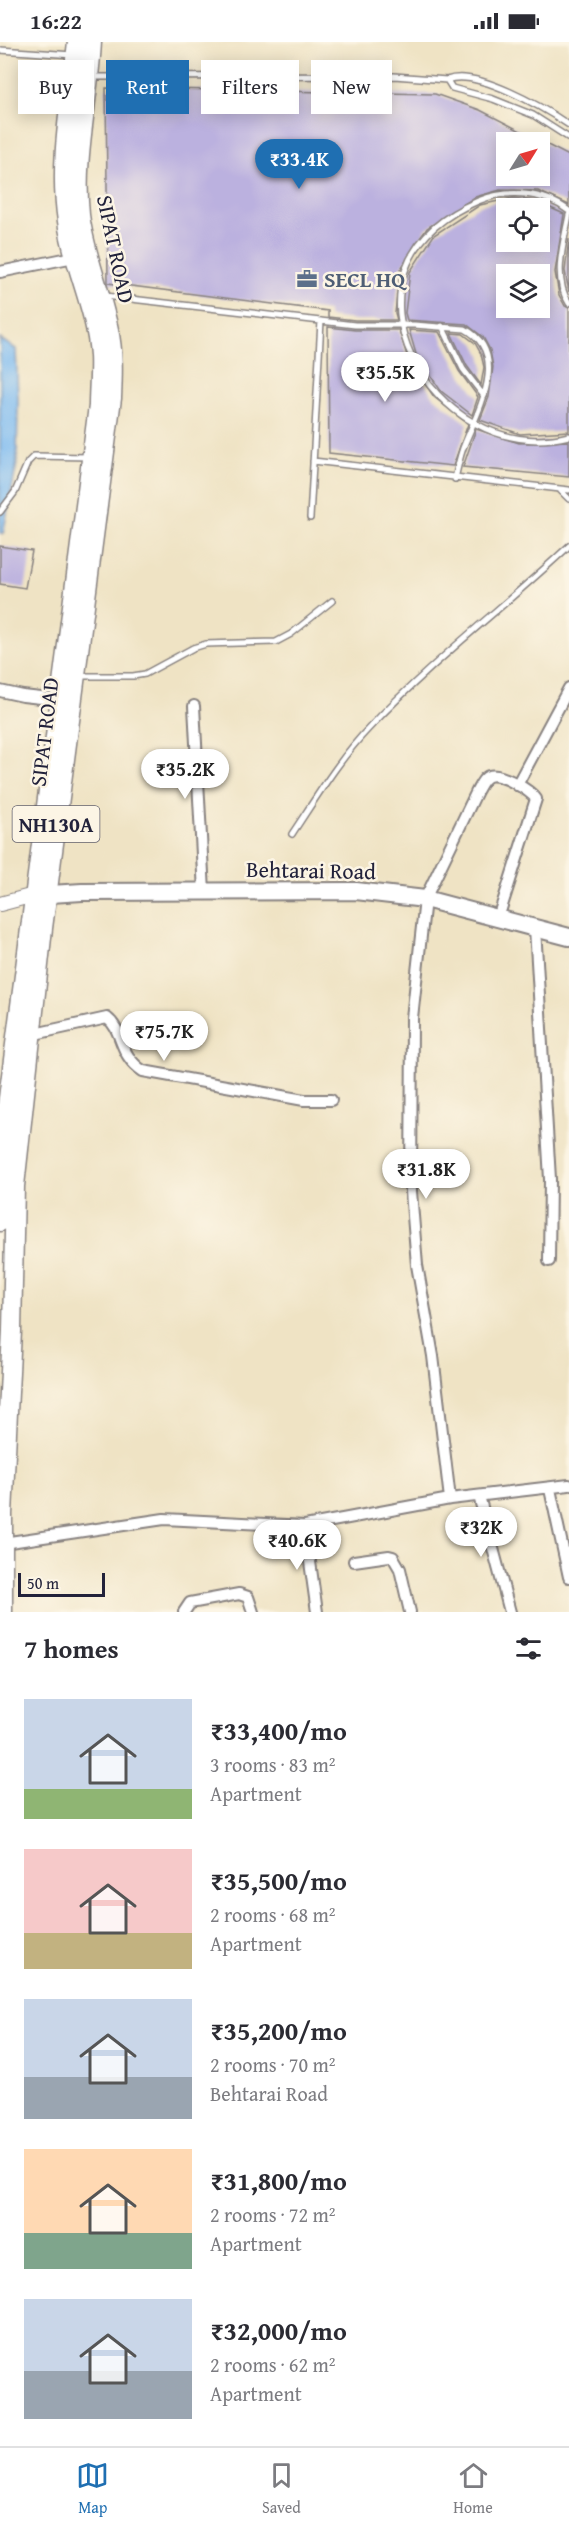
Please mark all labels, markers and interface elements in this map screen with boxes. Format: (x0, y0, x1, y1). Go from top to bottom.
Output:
text: 16:22 (30, 5, 82, 37)
chip: Buy (18, 60, 94, 114)
chip: Rent (106, 60, 189, 114)
chip: Filters (201, 60, 299, 114)
chip: New (311, 60, 392, 114)
north arrow (496, 132, 550, 186)
map controls (496, 132, 550, 318)
pin: ₹33.4K (250, 139, 348, 190)
text: ₹33.4K (269, 144, 329, 173)
street label: SIPAT ROAD (89, 192, 143, 306)
button: locate (496, 198, 550, 252)
place label: SECL HQ (324, 263, 407, 295)
button: layers (496, 264, 550, 318)
office icon: SECL HQ (295, 267, 319, 291)
pin: ₹35.5K (336, 352, 434, 403)
text: ₹35.5K (355, 357, 415, 386)
street label: SIPAT ROAD (21, 676, 67, 788)
pin: ₹35.2K (136, 749, 234, 800)
text: ₹35.2K (155, 754, 215, 783)
road number: NH130A (13, 806, 100, 842)
street label: Behtarai Road (246, 853, 376, 887)
pin: ₹75.7K (115, 1011, 213, 1062)
text: ₹75.7K (134, 1016, 194, 1045)
pin: ₹31.8K (377, 1149, 475, 1200)
text: ₹31.8K (396, 1154, 456, 1183)
pin: ₹32K (445, 1507, 517, 1558)
text: ₹32K (459, 1512, 503, 1541)
pin: ₹40.6K (248, 1520, 346, 1571)
text: ₹40.6K (267, 1525, 327, 1554)
scale bar (18, 1570, 105, 1598)
text: 50 m (27, 1571, 59, 1595)
text: 7 homes (24, 1629, 119, 1668)
icon: filters (512, 1632, 545, 1665)
text: ₹33,400/mo (210, 1711, 347, 1750)
icon: home (72, 1723, 144, 1795)
text: 3 rooms · 83 m² (210, 1750, 336, 1779)
text: Apartment (210, 1779, 302, 1808)
text: ₹35,500/mo (210, 1861, 347, 1900)
icon: home (72, 1873, 144, 1945)
text: 2 rooms · 68 m² (210, 1900, 336, 1929)
text: Apartment (210, 1929, 302, 1958)
text: ₹35,200/mo (210, 2011, 347, 2050)
icon: home (72, 2023, 144, 2095)
text: 2 rooms · 70 m² (210, 2050, 336, 2079)
text: Behtarai Road (210, 2079, 328, 2108)
text: ₹31,800/mo (210, 2161, 347, 2200)
icon: home (72, 2173, 144, 2245)
text: 2 rooms · 72 m² (210, 2200, 336, 2229)
text: Apartment (210, 2229, 302, 2258)
text: ₹32,000/mo (210, 2311, 347, 2350)
icon: home (72, 2323, 144, 2395)
text: 2 rooms · 62 m² (210, 2350, 336, 2379)
text: Apartment (210, 2379, 302, 2408)
tab: Map (76, 2459, 109, 2519)
tab: Saved (262, 2459, 301, 2519)
tab: Home (453, 2459, 493, 2519)

